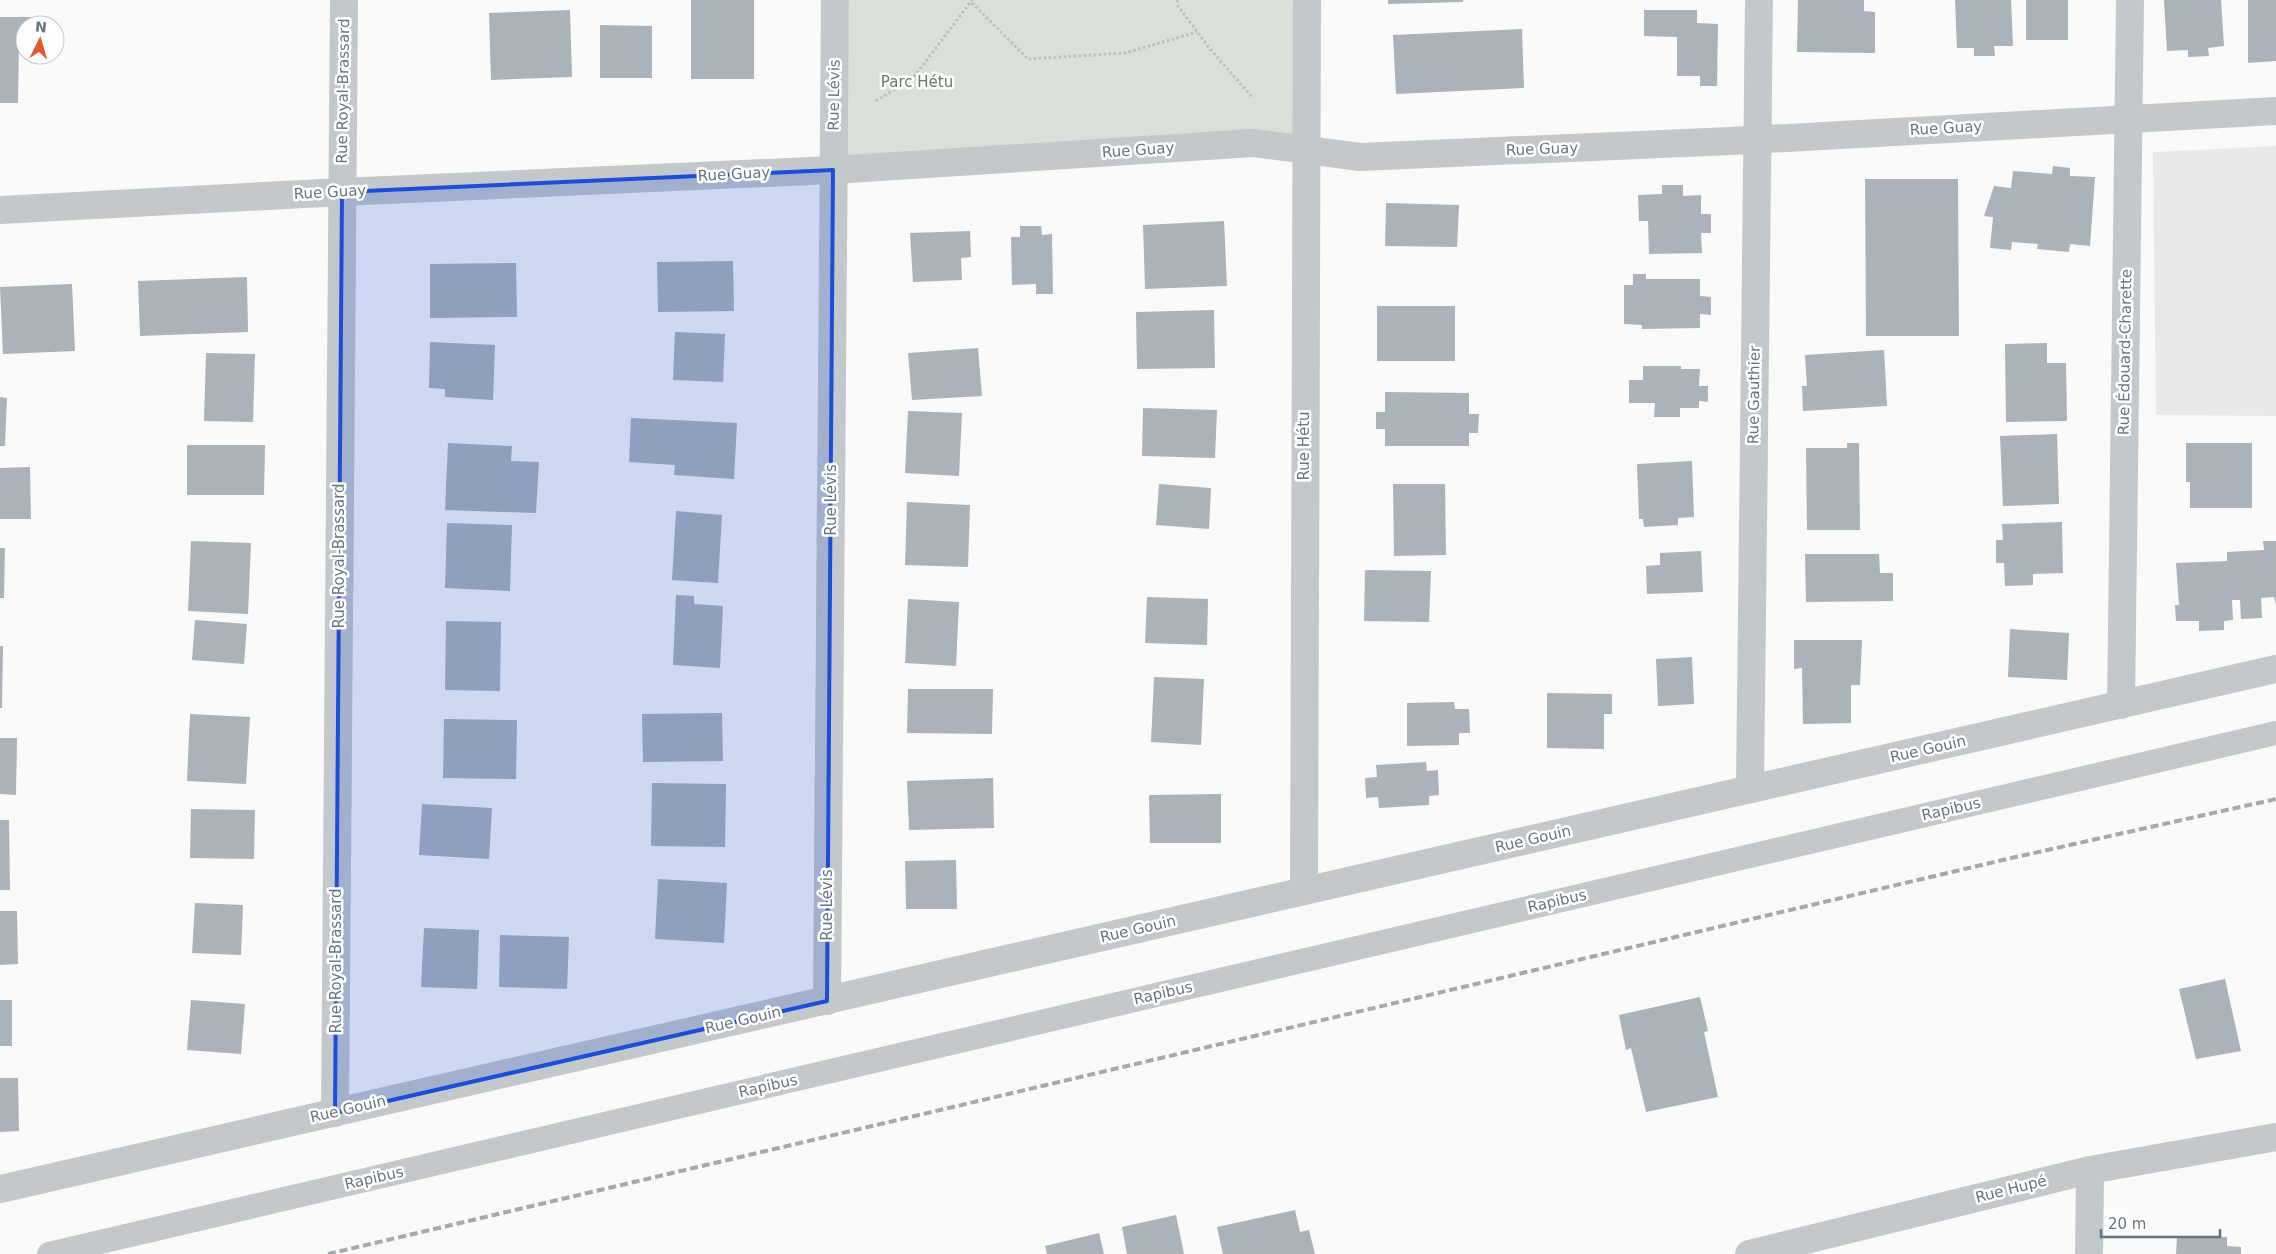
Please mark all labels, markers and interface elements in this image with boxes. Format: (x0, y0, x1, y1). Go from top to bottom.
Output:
north arrow (15, 15, 65, 65)
street label: Rue Royal-Brassard (333, 18, 353, 164)
text: N (35, 19, 48, 36)
street label: Rue Lévis (824, 59, 844, 131)
park label: Parc Hétu (881, 73, 953, 91)
street label: Rue Guay (1909, 117, 1983, 139)
street label: Rue Guay (1101, 138, 1175, 162)
street label: Rue Guay (1505, 139, 1579, 159)
street label: Rue Guay (697, 163, 771, 185)
street label: Rue Guay (293, 181, 367, 203)
street label: Rue Édouard-Charette (2114, 269, 2135, 435)
street label: Rue Gauthier (1744, 345, 1764, 444)
street label: Rue Hétu (1295, 411, 1313, 481)
street label: Rue Lévis (822, 464, 840, 536)
street label: Rue Royal-Brassard (330, 483, 348, 629)
street label: Rue Gouin (1888, 732, 1968, 766)
street label: Rapibus (1920, 793, 1982, 824)
street label: Rue Gouin (1493, 822, 1573, 856)
street label: Rue Lévis (818, 869, 836, 941)
street label: Rapibus (1526, 885, 1588, 916)
street label: Rue Royal-Brassard (327, 888, 345, 1034)
street label: Rue Gouin (1098, 912, 1178, 946)
street label: Rapibus (1132, 977, 1194, 1008)
street label: Rue Gouin (703, 1003, 783, 1037)
street label: Rapibus (737, 1070, 799, 1101)
street label: Rue Gouin (308, 1092, 388, 1126)
street label: Rapibus (343, 1162, 405, 1193)
street label: Rue Hupé (1974, 1171, 2048, 1207)
scale bar (2101, 1206, 2220, 1238)
text: 20 m (2108, 1215, 2146, 1233)

